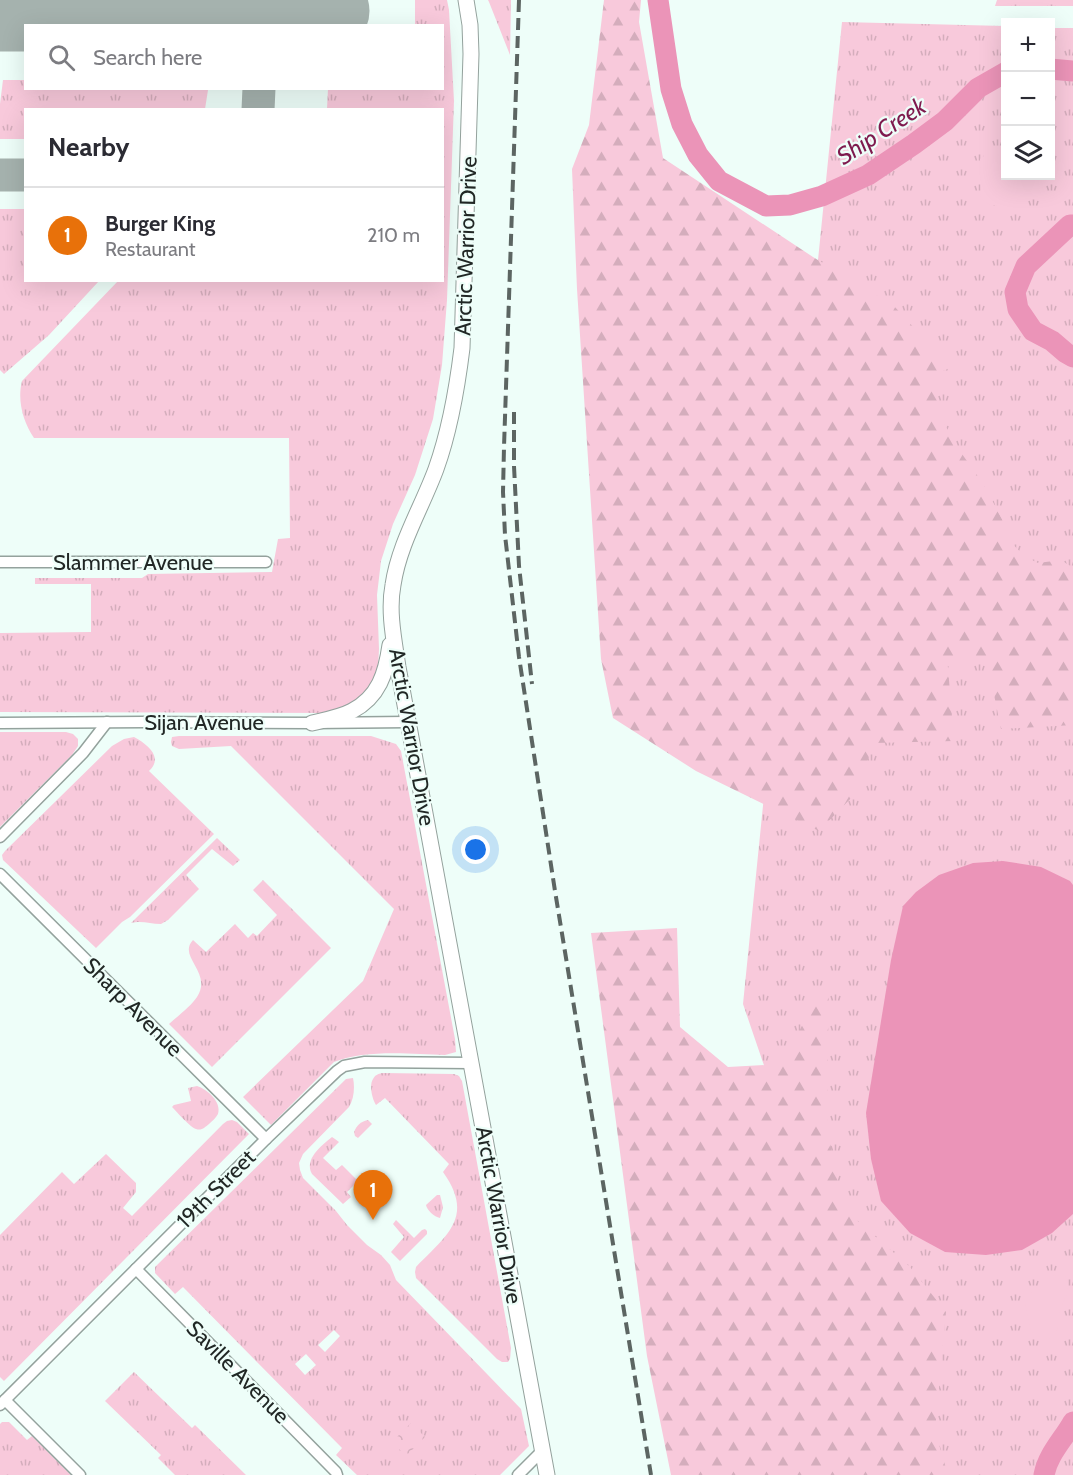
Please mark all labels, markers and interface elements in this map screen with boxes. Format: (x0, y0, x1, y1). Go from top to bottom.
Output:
map controls (1001, 18, 1055, 180)
button: + (1001, 18, 1055, 72)
search box (24, 24, 444, 90)
icon: search (45, 41, 78, 74)
text: Search here (93, 44, 202, 71)
button: − (1001, 72, 1055, 126)
water label: Ship Creek (831, 91, 932, 171)
button: layers (1001, 126, 1055, 180)
text: Nearby (48, 131, 129, 163)
street label: Arctic Warrior Drive (449, 156, 483, 336)
text: Burger King (105, 210, 215, 237)
text: 1 (64, 223, 71, 247)
text: 210 m (367, 223, 420, 247)
text: Restaurant (105, 237, 196, 261)
street label: Slammer Avenue (53, 549, 213, 576)
street label: Arctic Warrior Drive (383, 646, 441, 828)
street label: Sijan Avenue (144, 709, 264, 736)
your location (461, 835, 490, 864)
street label: Sharp Avenue (78, 952, 188, 1062)
street label: Arctic Warrior Drive (470, 1124, 528, 1306)
street label: 19th Street (171, 1144, 261, 1234)
pin: 1 (354, 1170, 392, 1220)
street label: Saville Avenue (181, 1315, 295, 1429)

